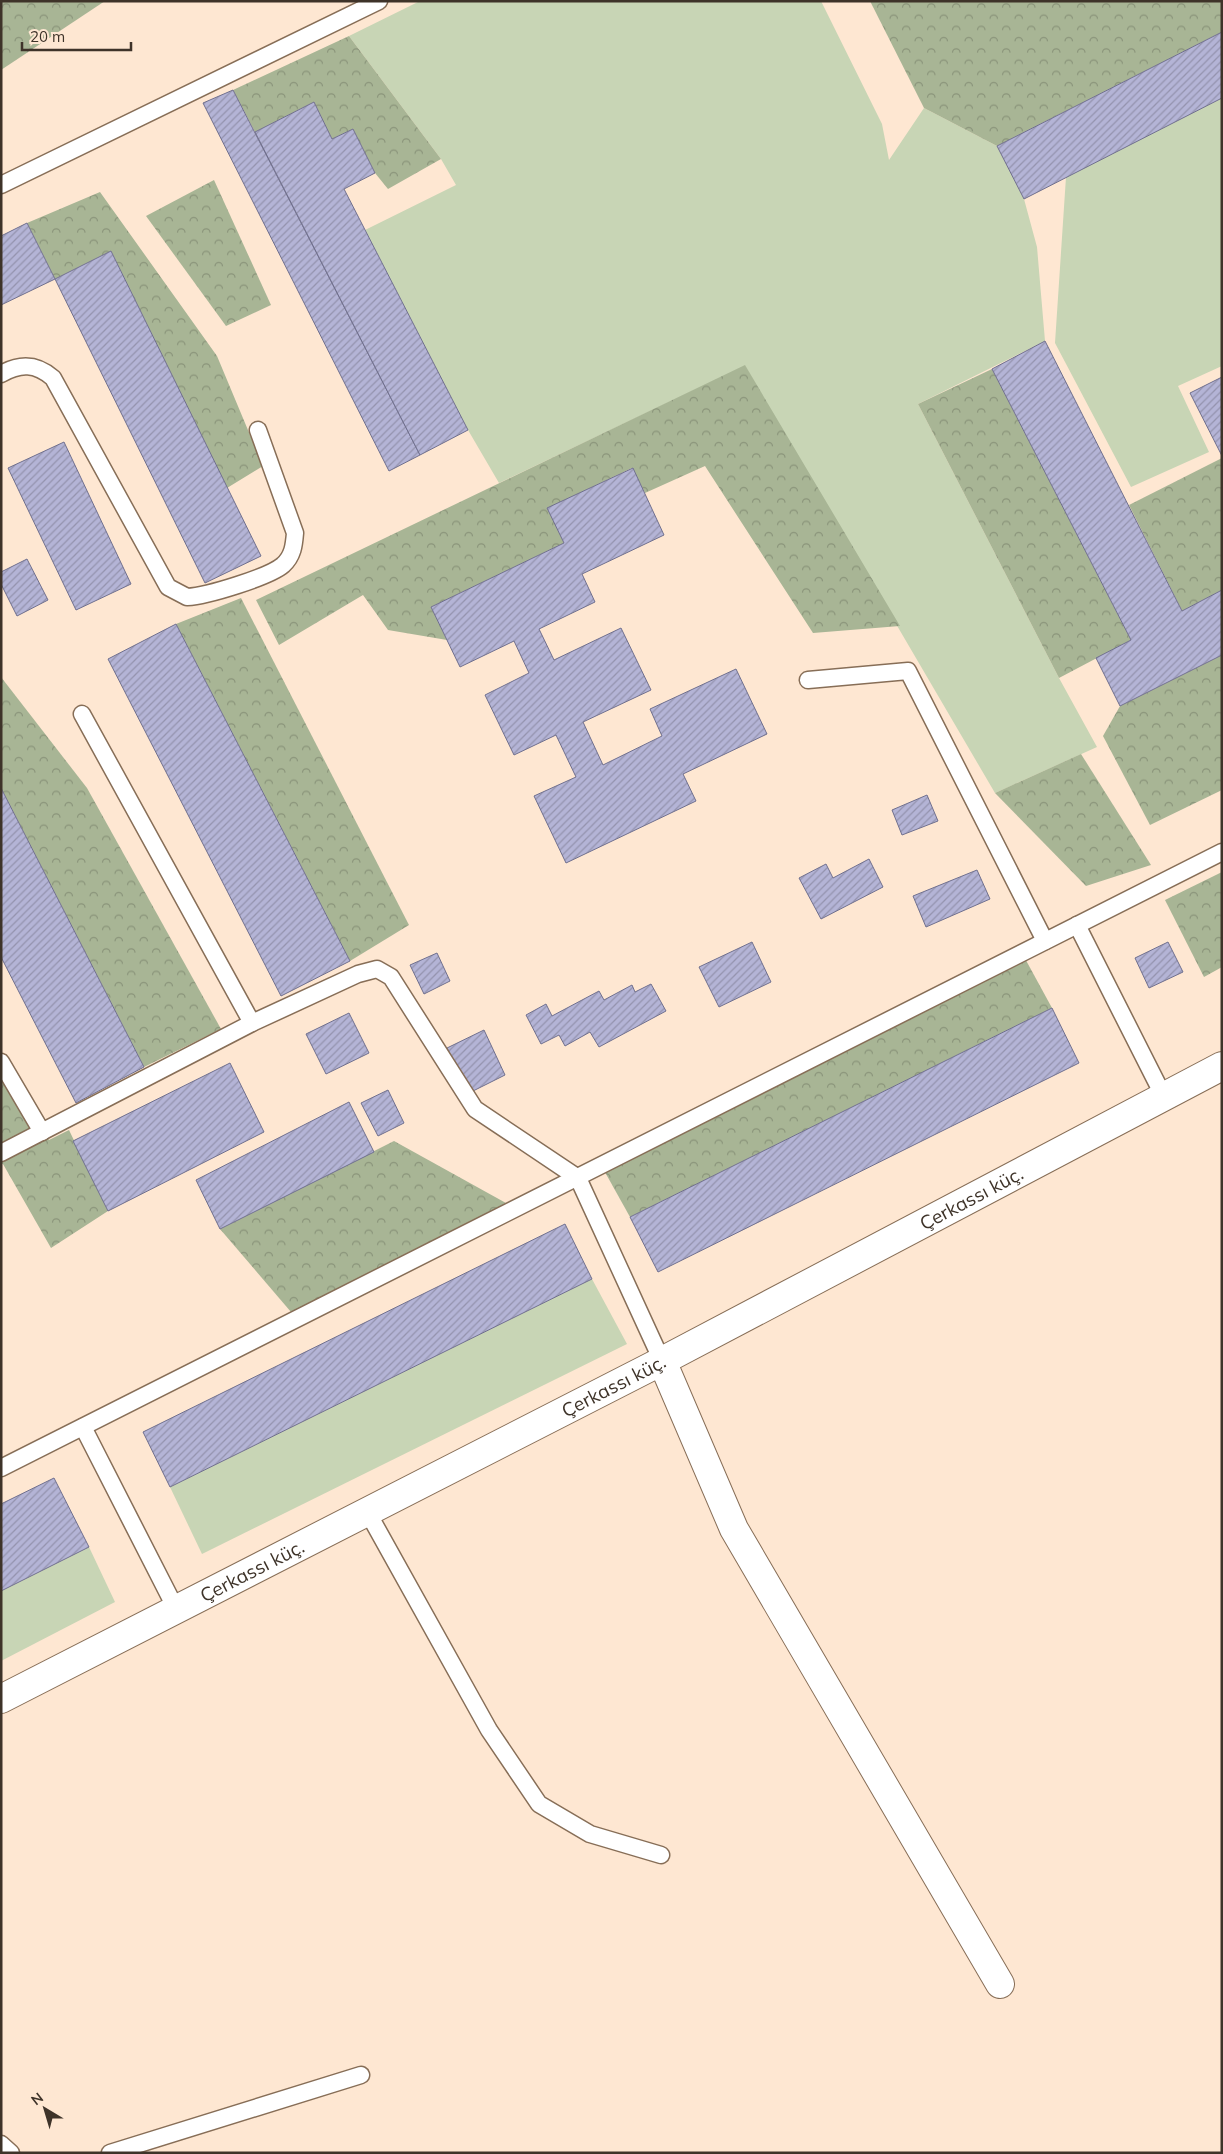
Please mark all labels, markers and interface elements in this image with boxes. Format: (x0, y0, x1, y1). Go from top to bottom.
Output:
scale bar (22, 20, 131, 52)
text: 20 m (30, 27, 65, 46)
street label: Çerkassı küç. (915, 1161, 1027, 1235)
street label: Çerkassı küç. (557, 1349, 670, 1422)
street label: Çerkassı küç. (196, 1534, 308, 1607)
north arrow (20, 2084, 70, 2134)
text: N (27, 2088, 47, 2109)

